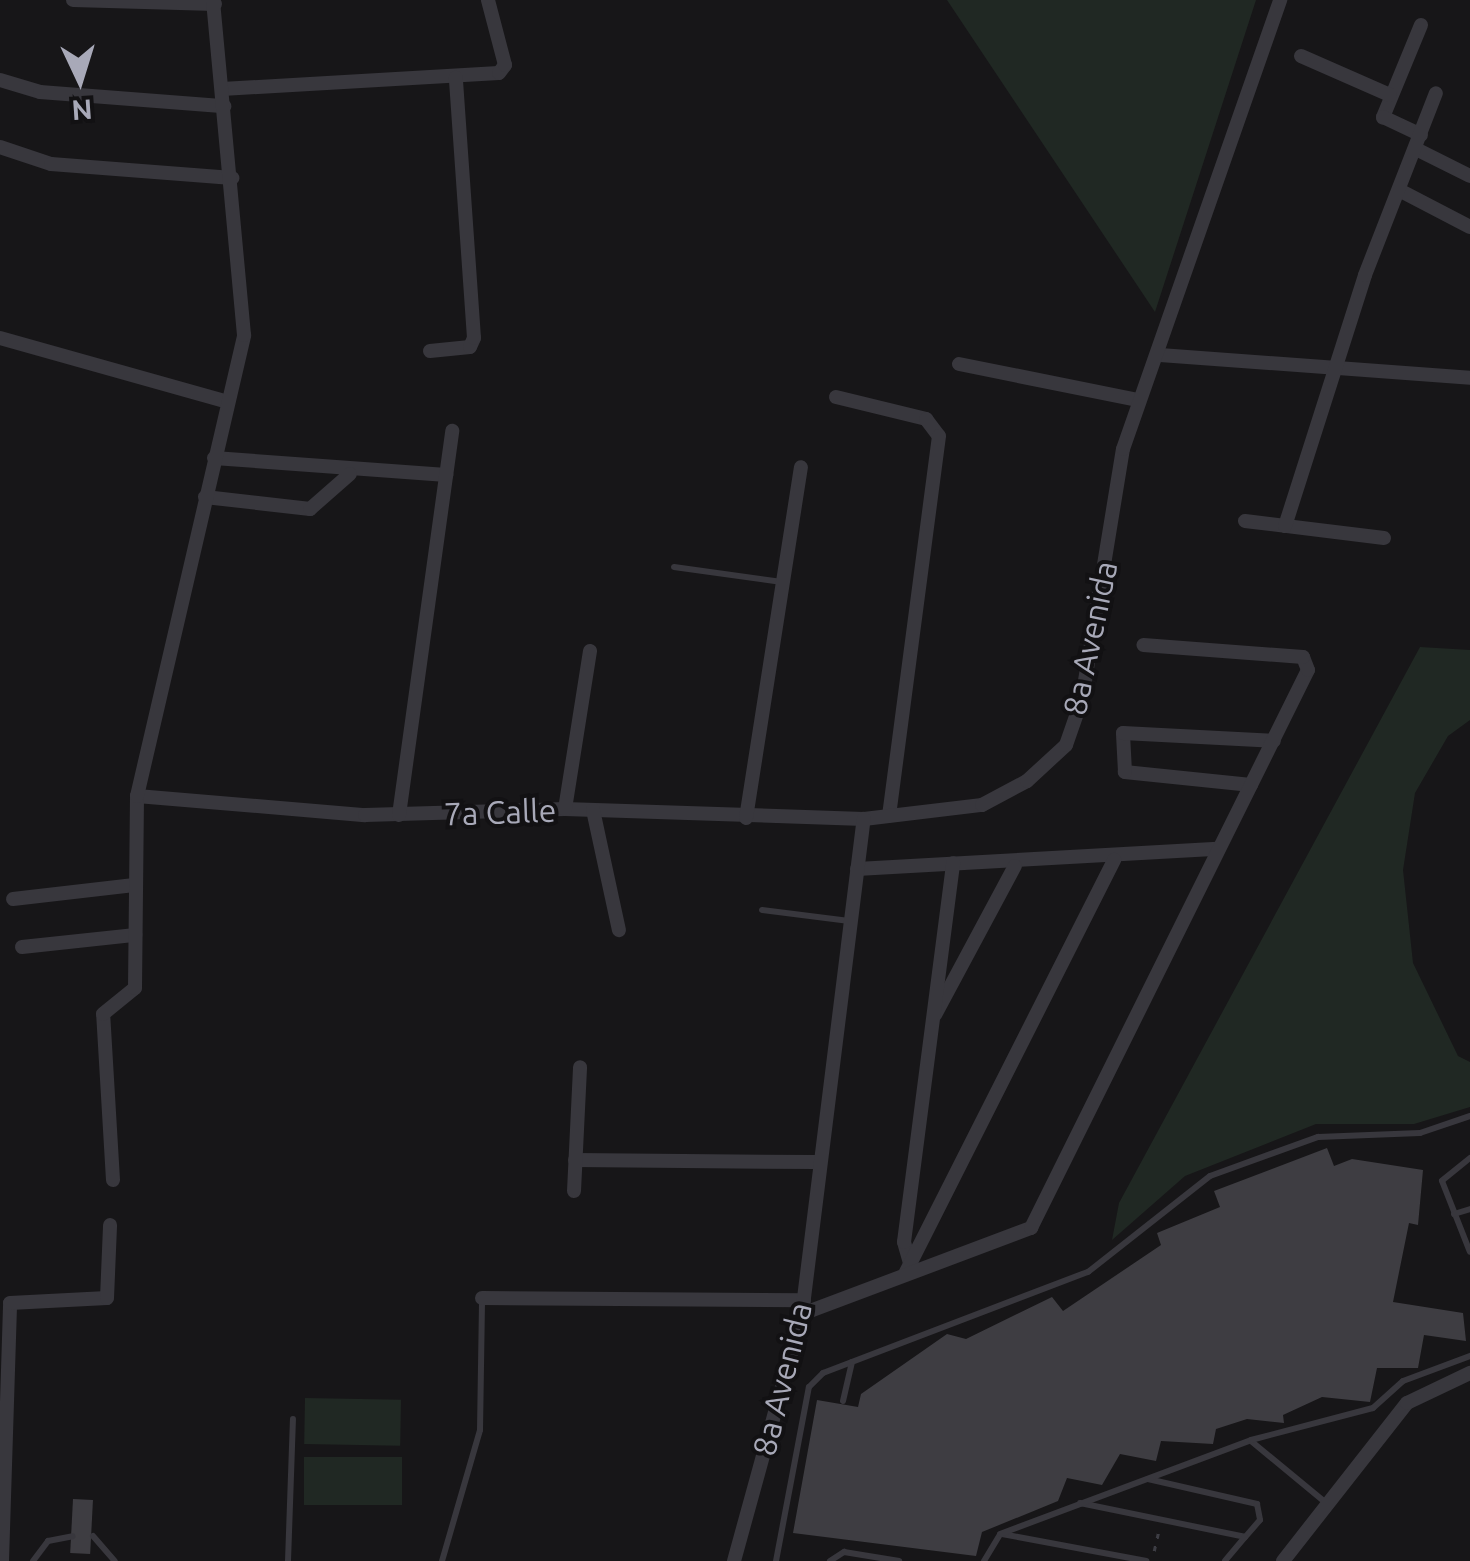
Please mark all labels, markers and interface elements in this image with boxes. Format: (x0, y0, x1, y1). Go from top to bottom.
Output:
north arrow (30, 30, 130, 130)
text: N (71, 94, 94, 127)
street label: 8a Avenida (1055, 557, 1125, 719)
street label: 7a Calle (443, 791, 557, 833)
street label: 8a Avenida (744, 1298, 820, 1460)

